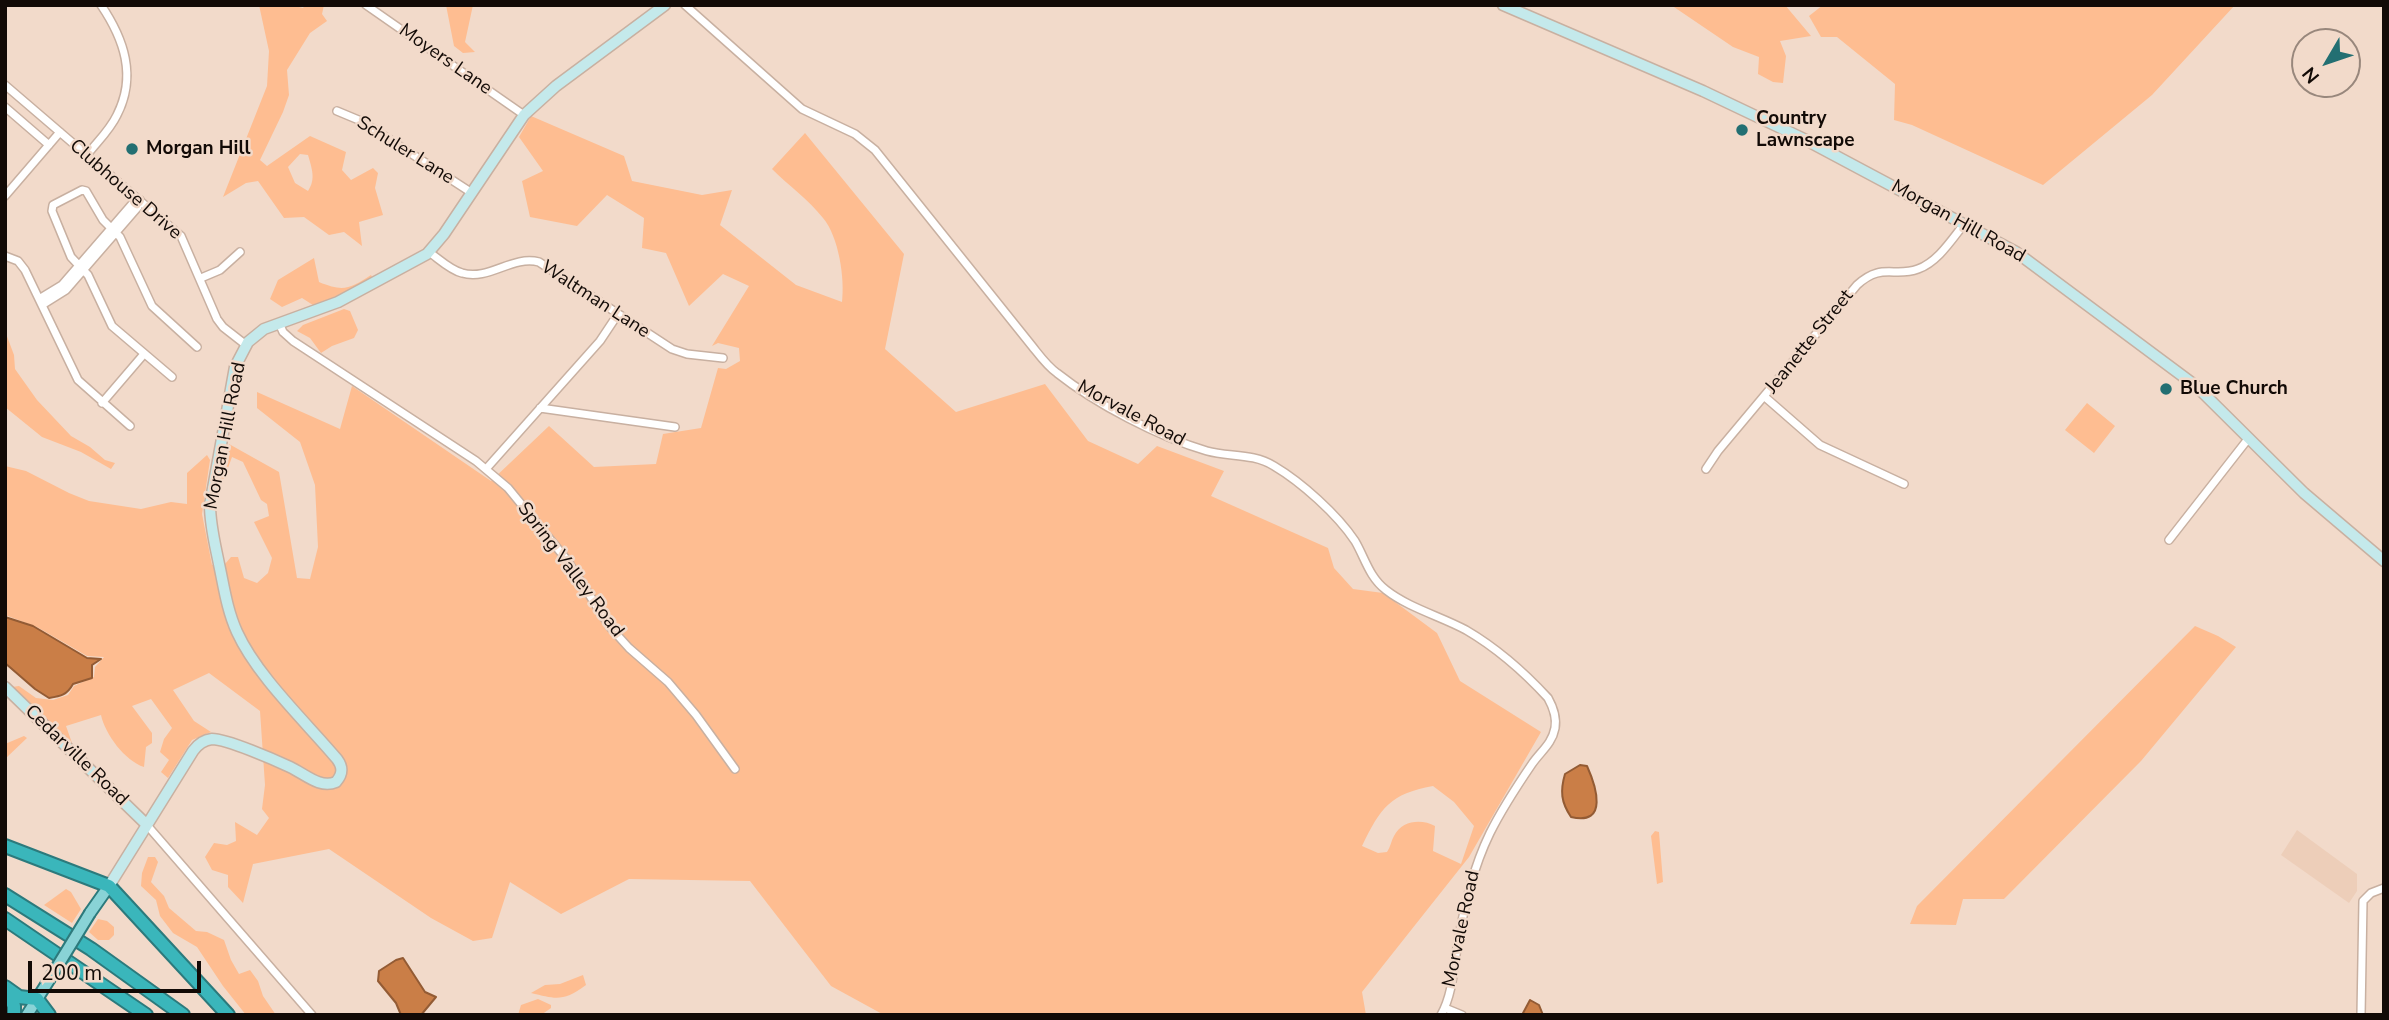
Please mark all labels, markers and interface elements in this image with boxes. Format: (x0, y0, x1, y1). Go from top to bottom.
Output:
street label: Moyers Lane (394, 20, 496, 100)
north arrow (2291, 28, 2361, 98)
text: N (2297, 61, 2326, 89)
place label: Country Lawnscape (1756, 108, 1855, 152)
street label: Schuler Lane (352, 112, 458, 190)
marker: Country Lawnscape (1734, 122, 1750, 138)
street label: Clubhouse Drive (64, 135, 186, 245)
place label: Morgan Hill (146, 138, 250, 160)
marker: Morgan Hill (124, 141, 140, 157)
street label: Morgan Hill Road (1887, 176, 2029, 268)
street label: Waltman Lane (536, 256, 654, 344)
street label: Jeanette Street (1761, 285, 1859, 399)
street label: Morgan Hill Road (201, 360, 251, 512)
street label: Morvale Road (1073, 376, 1189, 452)
place label: Blue Church (2180, 378, 2288, 400)
marker: Blue Church (2158, 381, 2174, 397)
street label: Spring Valley Road (512, 498, 628, 642)
street label: Cedarville Road (19, 701, 133, 811)
street label: Morvale Road (1439, 869, 1485, 989)
scale bar (32, 946, 205, 990)
text: 200 m (41, 959, 102, 987)

